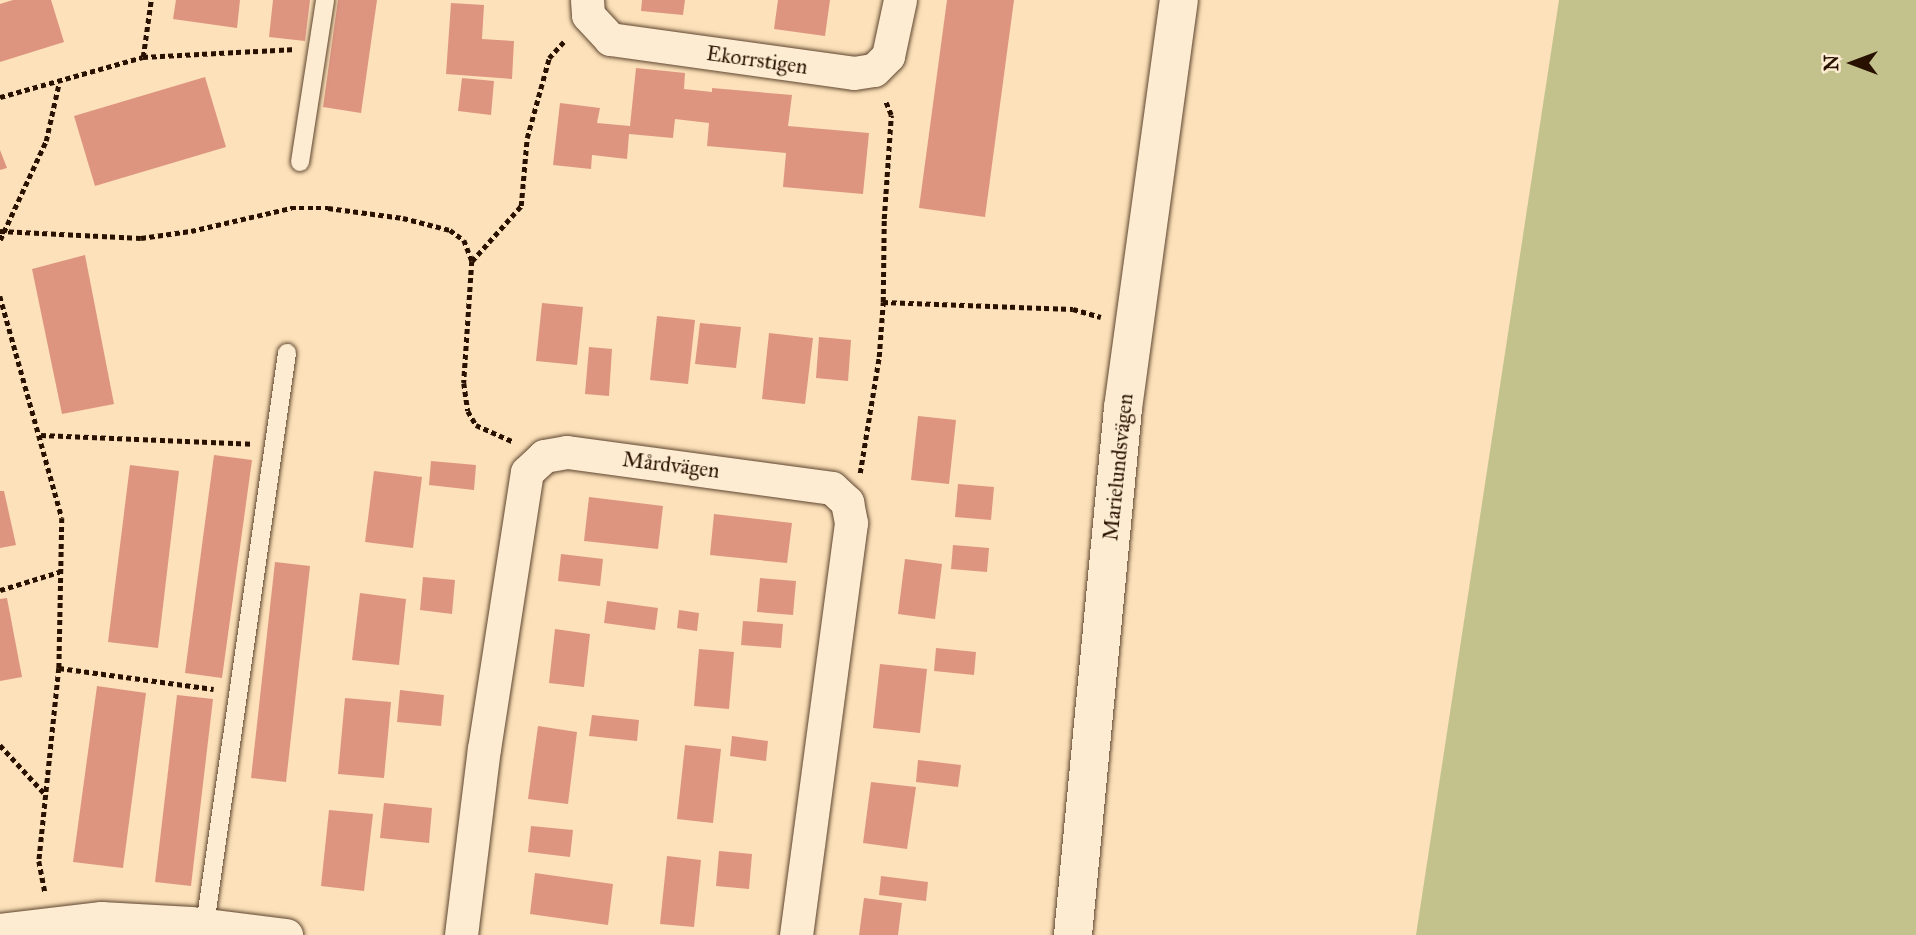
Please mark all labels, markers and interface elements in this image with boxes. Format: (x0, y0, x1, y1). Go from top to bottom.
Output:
north arrow (1818, 28, 1888, 98)
street label: Ekorrstigen (705, 40, 809, 80)
text: N (1820, 55, 1843, 71)
street label: Marielundsvägen (1098, 392, 1138, 542)
street label: Mårdvägen (621, 447, 721, 483)

